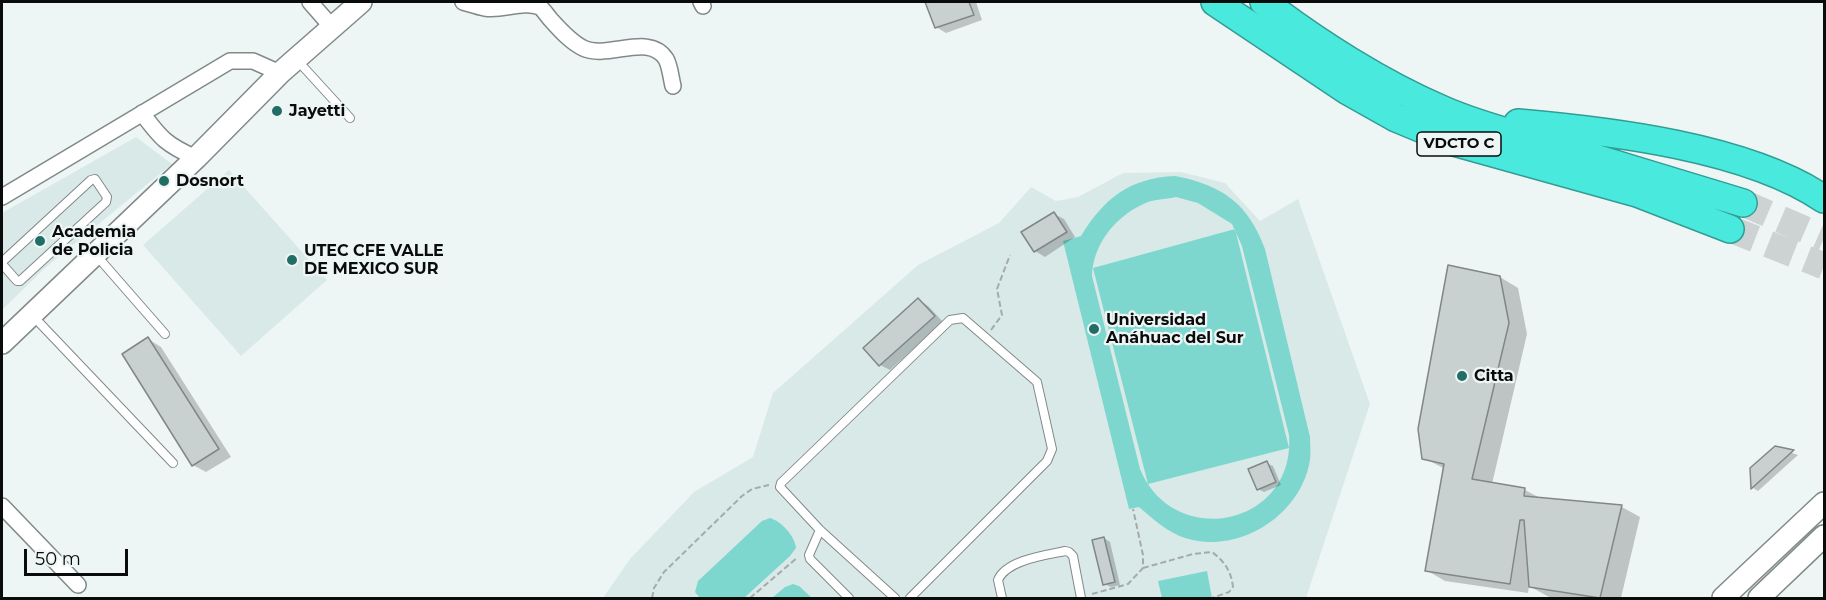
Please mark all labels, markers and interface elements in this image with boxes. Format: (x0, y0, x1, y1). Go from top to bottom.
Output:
place label: Jayetti (289, 101, 345, 121)
marker: Jayetti (270, 104, 284, 118)
road number: VDCTO C (1417, 132, 1501, 156)
place label: Dosnort (176, 171, 244, 191)
marker: Dosnort (157, 174, 171, 188)
place label: Academia de Policia (52, 222, 136, 260)
marker: Academia de Policia (33, 234, 47, 248)
place label: UTEC CFE VALLE DE MEXICO SUR (304, 241, 444, 279)
marker: UTEC CFE VALLE DE MEXICO SUR (285, 253, 299, 267)
place label: Universidad Anáhuac del Sur (1106, 310, 1244, 348)
marker: Universidad Anáhuac del Sur (1087, 322, 1101, 336)
place label: Citta (1474, 366, 1514, 386)
marker: Citta (1455, 369, 1469, 383)
scale bar (27, 537, 130, 575)
text: 50 m (35, 548, 81, 570)

